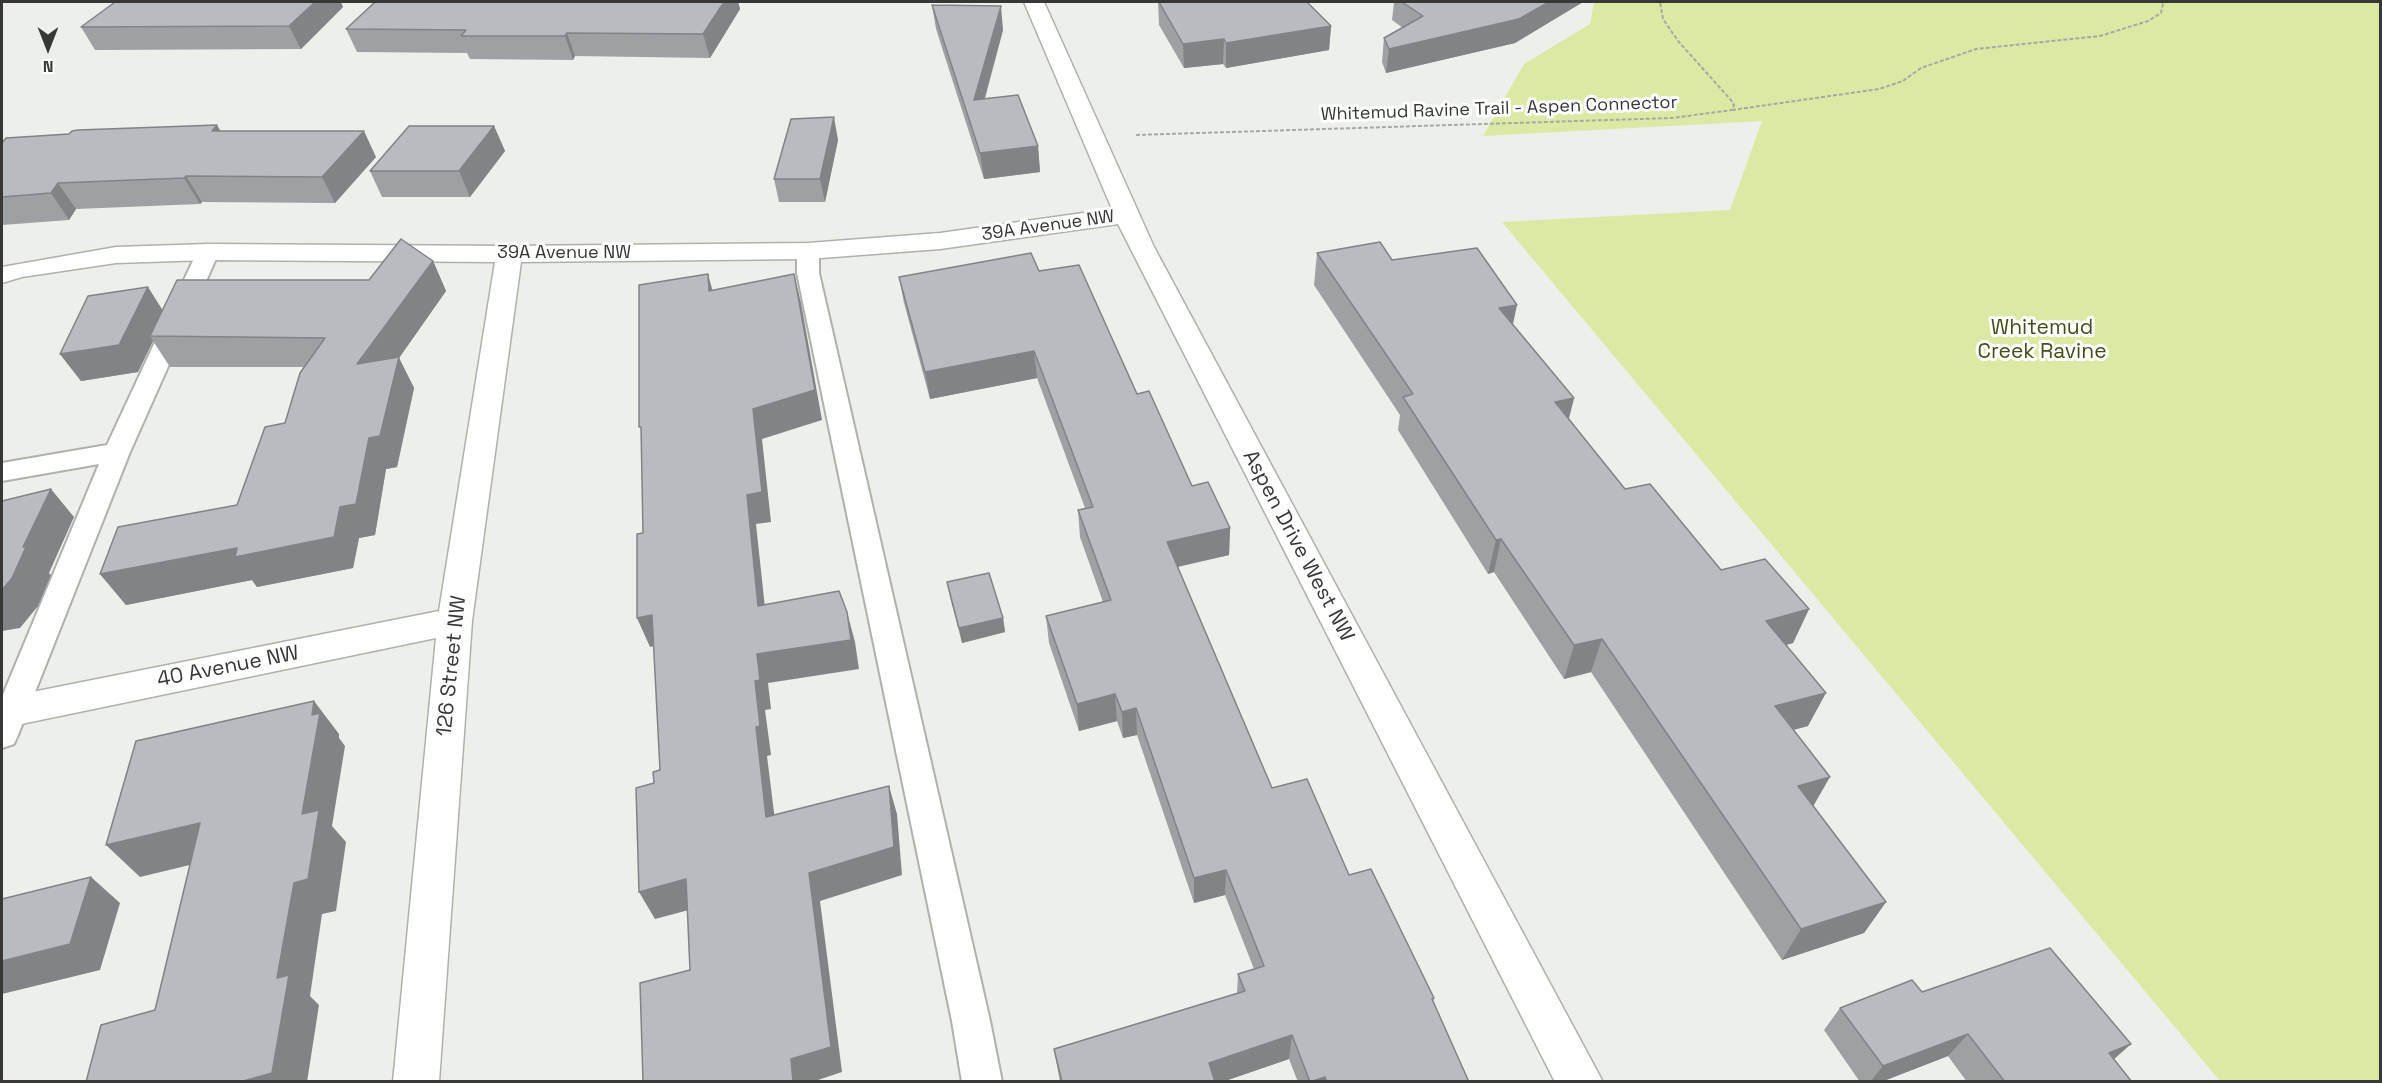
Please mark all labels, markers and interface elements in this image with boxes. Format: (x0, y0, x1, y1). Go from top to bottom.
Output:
north arrow (18, 18, 78, 78)
text: N (43, 56, 53, 77)
street label: Whitemud Ravine Trail - Aspen Connector (1320, 92, 1678, 126)
street label: 39A Avenue NW (980, 206, 1116, 246)
street label: 39A Avenue NW (497, 242, 631, 264)
park label: Whitemud Creek Ravine (1977, 315, 2107, 365)
street label: Aspen Drive West NW (1237, 446, 1359, 646)
street label: 126 Street NW (432, 594, 472, 738)
street label: 40 Avenue NW (155, 641, 301, 693)

